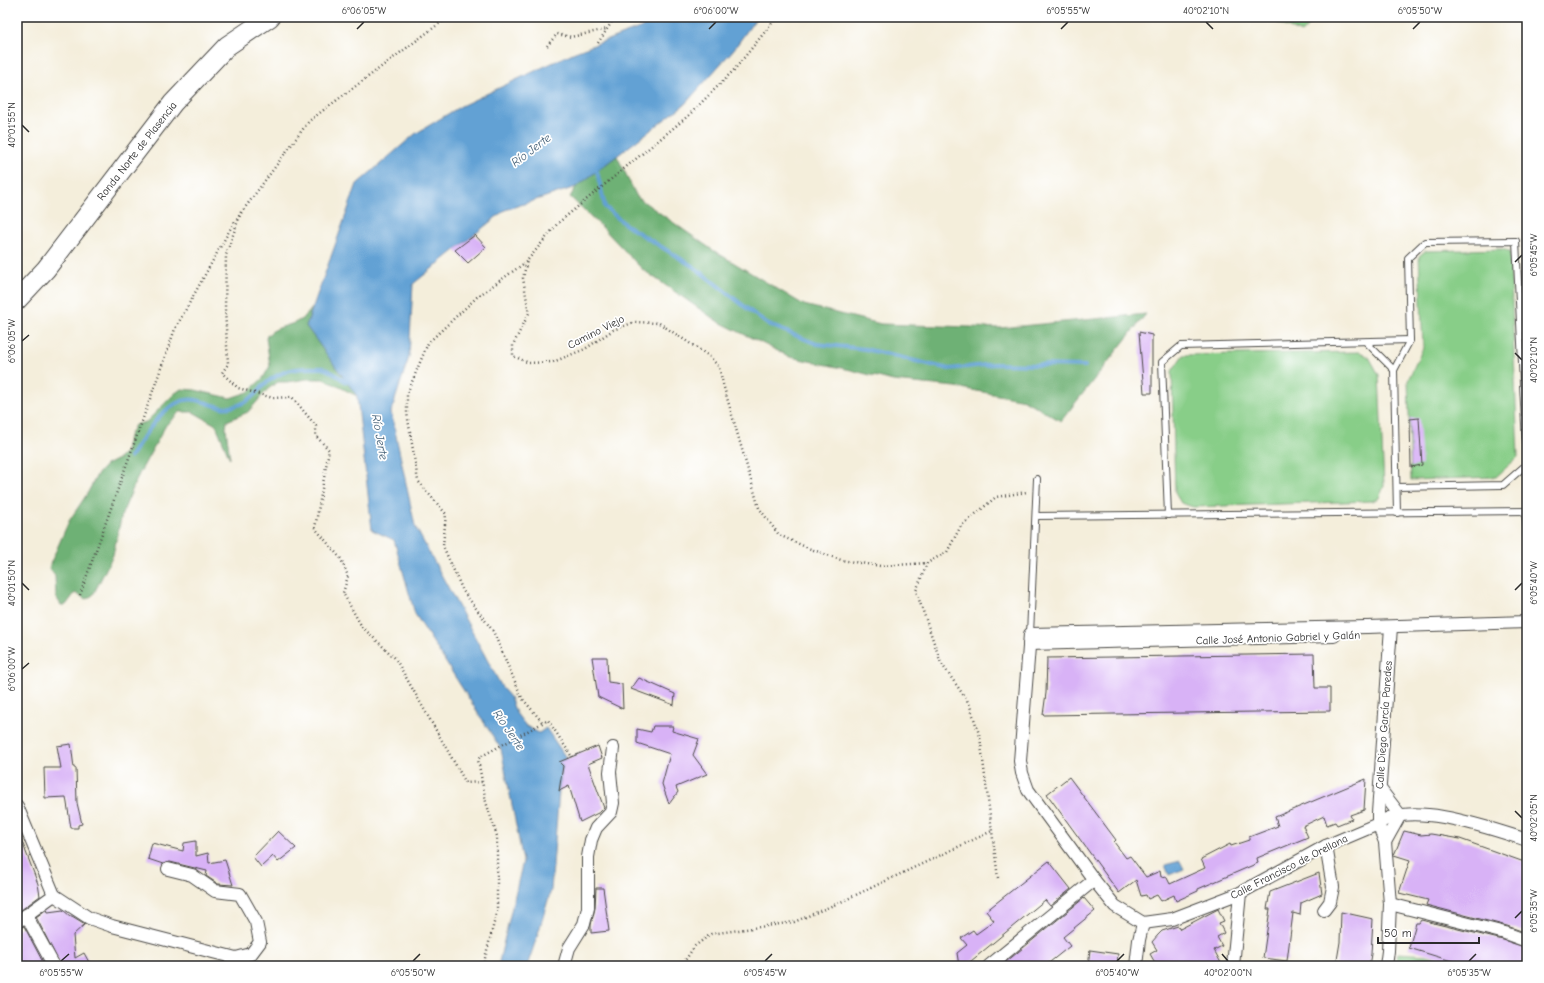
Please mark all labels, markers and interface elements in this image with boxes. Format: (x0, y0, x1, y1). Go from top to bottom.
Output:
text: 6°06'05"W (342, 5, 386, 17)
text: 6°06'00"W (694, 5, 739, 17)
text: 6°05'55"W (1046, 5, 1090, 17)
text: 40°02'10"N (1183, 5, 1229, 17)
text: 6°05'50"W (1398, 5, 1442, 17)
street label: Ronda Norte de Plasencia (94, 99, 180, 203)
text: 40°01'55"N (6, 102, 18, 148)
water label: Río Jerte (508, 131, 554, 169)
text: 6°05'45"W (1528, 233, 1540, 277)
street label: Camino Viejo (565, 312, 627, 352)
text: 6°06'05"W (6, 319, 18, 363)
text: 40°02'10"N (1528, 337, 1540, 383)
water label: Río Jerte (369, 413, 391, 461)
text: 40°01'50"N (6, 560, 18, 606)
text: 6°05'40"W (1528, 561, 1540, 605)
street label: Calle José Antonio Gabriel y Galán (1196, 629, 1360, 647)
text: 6°06'00"W (6, 646, 18, 691)
street label: Calle Diego García Paredes (1373, 660, 1395, 790)
water label: Río Jerte (490, 707, 528, 753)
text: 40°02'05"N (1528, 794, 1540, 842)
street label: Calle Francisco de Orellana (1228, 832, 1350, 902)
text: 6°05'35"W (1528, 889, 1540, 933)
scale bar (1378, 919, 1479, 945)
text: 50 m (1384, 926, 1412, 940)
text: 6°05'55"W (39, 967, 83, 979)
text: 6°05'50"W (391, 967, 435, 979)
text: 6°05'45"W (743, 967, 787, 979)
text: 6°05'40"W (1095, 967, 1139, 979)
text: 40°02'00"N (1204, 967, 1252, 979)
text: 6°05'35"W (1447, 967, 1491, 979)

